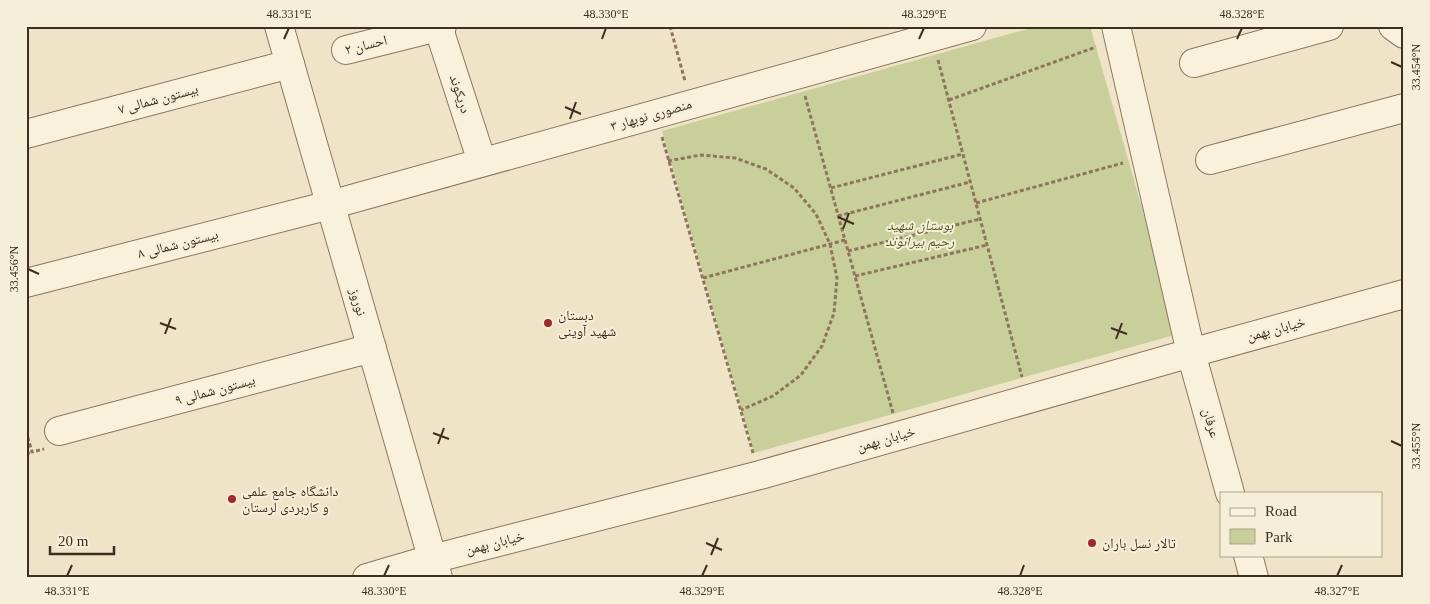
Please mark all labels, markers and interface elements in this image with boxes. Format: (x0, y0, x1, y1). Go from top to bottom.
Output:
text: 48.331°E (266, 7, 312, 21)
text: 48.330°E (583, 7, 629, 21)
text: 48.329°E (901, 7, 947, 21)
text: 48.328°E (1219, 7, 1265, 21)
street label: احسان ۲ (343, 33, 389, 58)
text: 33.454°N (1409, 43, 1423, 90)
street label: دریکوند (446, 73, 473, 116)
street label: بیستون شمالی ۷ (116, 81, 200, 118)
street label: منصوری نوبهار ۳ (609, 96, 694, 135)
park label: بوستان شهید رحیم بیرانوند (885, 218, 955, 251)
street label: بیستون شمالی ۸ (136, 227, 220, 262)
text: 33.456°N (7, 245, 21, 292)
street label: نوروز (346, 286, 369, 318)
place label: دبستان شهید آوینی (558, 308, 616, 340)
street label: خیابان بهمن (1245, 314, 1307, 345)
marker: دبستان شهید آوینی (542, 317, 554, 329)
street label: بیستون شمالی ۹ (173, 372, 257, 409)
street label: عرفان (1199, 406, 1222, 440)
text: 33.455°N (1409, 422, 1423, 469)
street label: خیابان بهمن (855, 424, 917, 455)
place label: دانشگاه جامع علمی و کاربردی لرستان (242, 484, 339, 516)
legend (1220, 492, 1382, 556)
marker: دانشگاه جامع علمی و کاربردی لرستان (226, 493, 238, 505)
text: Road (1265, 503, 1297, 519)
scale bar (50, 524, 114, 556)
street label: خیابان بهمن (464, 528, 526, 558)
text: Park (1265, 529, 1293, 545)
text: 20 m (58, 533, 89, 549)
place label: تالار نسل باران (1102, 536, 1176, 552)
marker: تالار نسل باران (1086, 537, 1098, 549)
text: 48.331°E (44, 584, 90, 598)
text: 48.330°E (361, 584, 407, 598)
text: 48.329°E (679, 584, 725, 598)
text: 48.328°E (997, 584, 1043, 598)
text: 48.327°E (1314, 584, 1360, 598)

